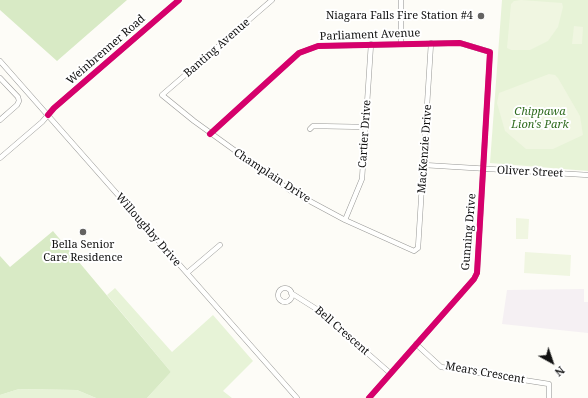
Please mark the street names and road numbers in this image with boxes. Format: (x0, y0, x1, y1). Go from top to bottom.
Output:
street label: Weinbrenner Road (64, 12, 148, 88)
street label: Banting Avenue (181, 16, 253, 80)
street label: Parliament Avenue (320, 27, 420, 43)
street label: Cartier Drive (356, 99, 374, 169)
street label: MacKenzie Drive (415, 104, 435, 194)
street label: Champlain Drive (231, 146, 313, 206)
street label: Oliver Street (497, 164, 563, 180)
street label: Willoughby Drive (113, 191, 183, 269)
street label: Gunning Drive (459, 193, 479, 271)
street label: Bell Crescent (312, 304, 372, 358)
street label: Mears Crescent (444, 360, 526, 386)

